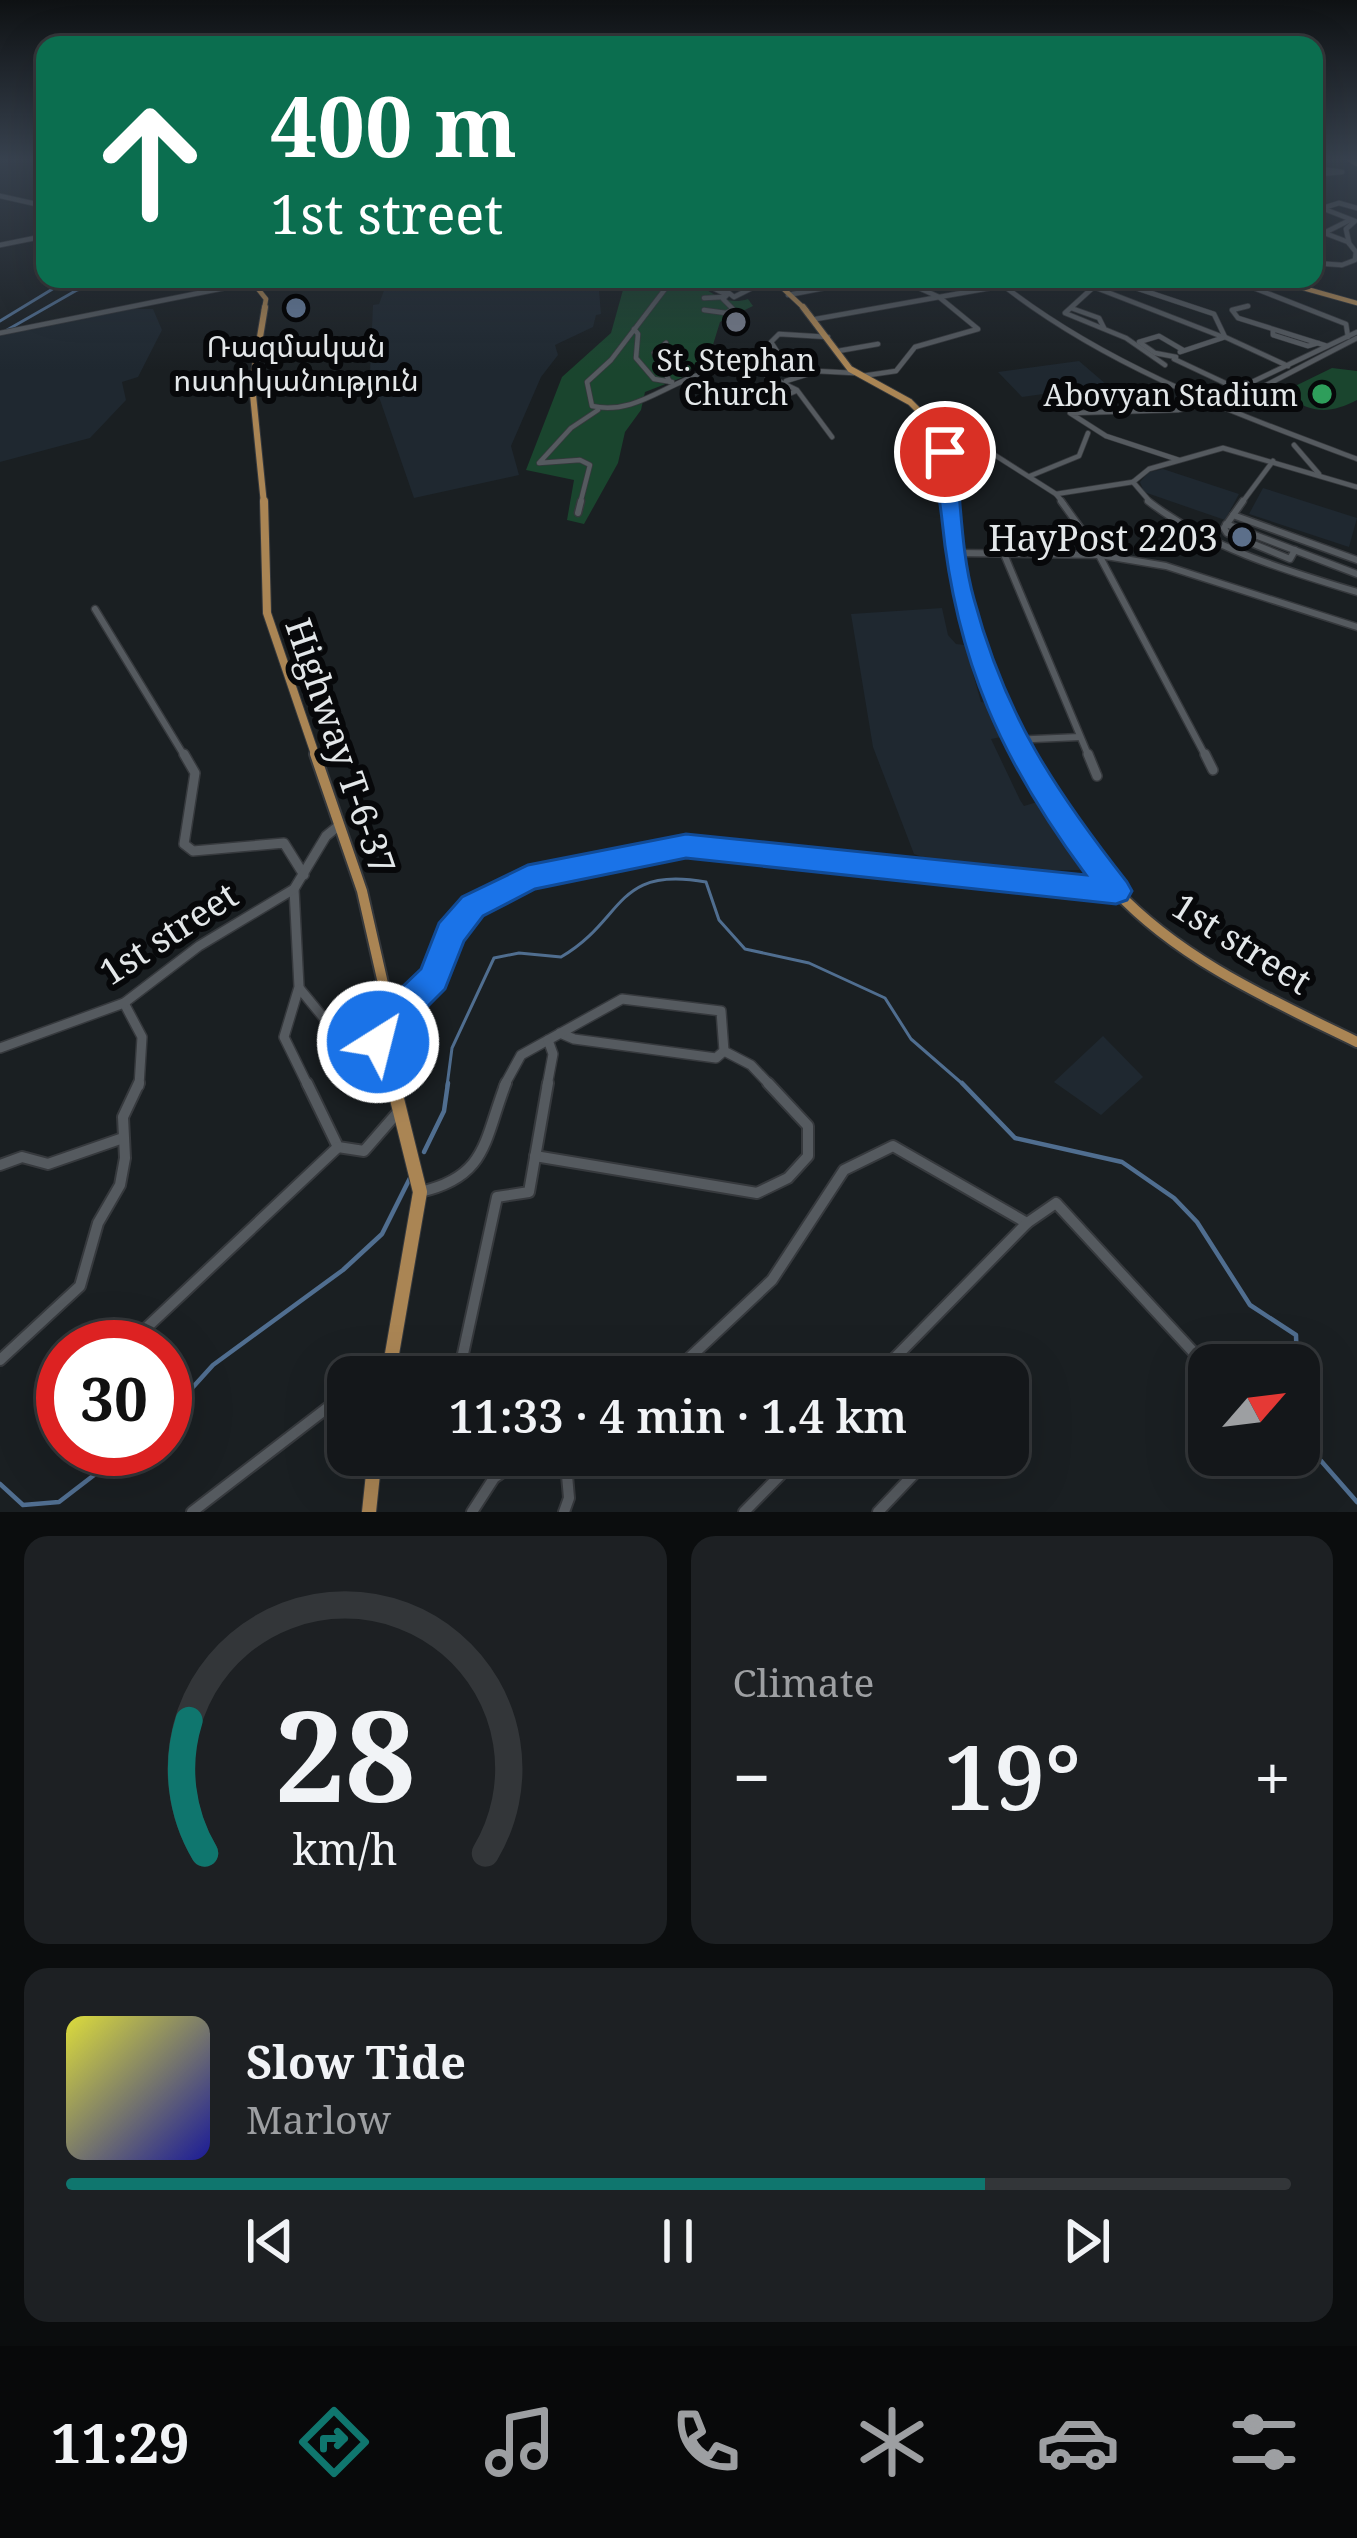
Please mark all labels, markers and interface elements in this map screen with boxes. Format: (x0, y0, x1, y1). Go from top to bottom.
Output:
text: 400 m (270, 67, 517, 182)
icon: ahead (72, 84, 228, 240)
text: 1st street (270, 176, 503, 250)
marker: Ռազմական ոստիկանություն (283, 295, 309, 321)
marker: St. Stephan Church (723, 309, 749, 335)
place label: Ռազմական ոստիկանություն (173, 325, 419, 400)
place label: St. Stephan Church (657, 339, 815, 414)
place label: Abovyan Stadium (1044, 374, 1298, 415)
marker: Abovyan Stadium (1309, 381, 1335, 407)
pin (894, 401, 996, 503)
icon: arrive (912, 419, 978, 485)
place label: HayPost 2203 (988, 513, 1218, 562)
marker: HayPost 2203 (1229, 524, 1255, 550)
street label: Highway T-6-37 (274, 612, 408, 880)
street label: 1st street (89, 870, 247, 996)
street label: 1st street (1163, 881, 1321, 1005)
position arrow (315, 979, 441, 1105)
speed limit sign: 30 (36, 1320, 192, 1476)
north arrow (1188, 1344, 1320, 1476)
map controls (1188, 1344, 1320, 1476)
text: 11:33 · 4 min · 1.4 km (449, 1385, 907, 1446)
text: Climate (733, 1655, 874, 1708)
text: 28 (275, 1669, 416, 1839)
text: 19° (944, 1714, 1081, 1836)
text: − (733, 1731, 771, 1821)
text: + (1254, 1731, 1291, 1821)
text: km/h (293, 1819, 398, 1878)
text: Slow Tide (246, 2031, 466, 2092)
text: Marlow (246, 2092, 391, 2145)
icon: previous (237, 2208, 303, 2274)
icon: pause (645, 2208, 711, 2274)
icon: next (1054, 2208, 1120, 2274)
icon: directions (292, 2400, 376, 2484)
icon: music (478, 2400, 562, 2484)
icon: phone (664, 2400, 748, 2484)
icon: climate (850, 2400, 934, 2484)
icon: car (1036, 2400, 1120, 2484)
icon: filters (1222, 2400, 1306, 2484)
text: 11:29 (51, 2405, 190, 2479)

